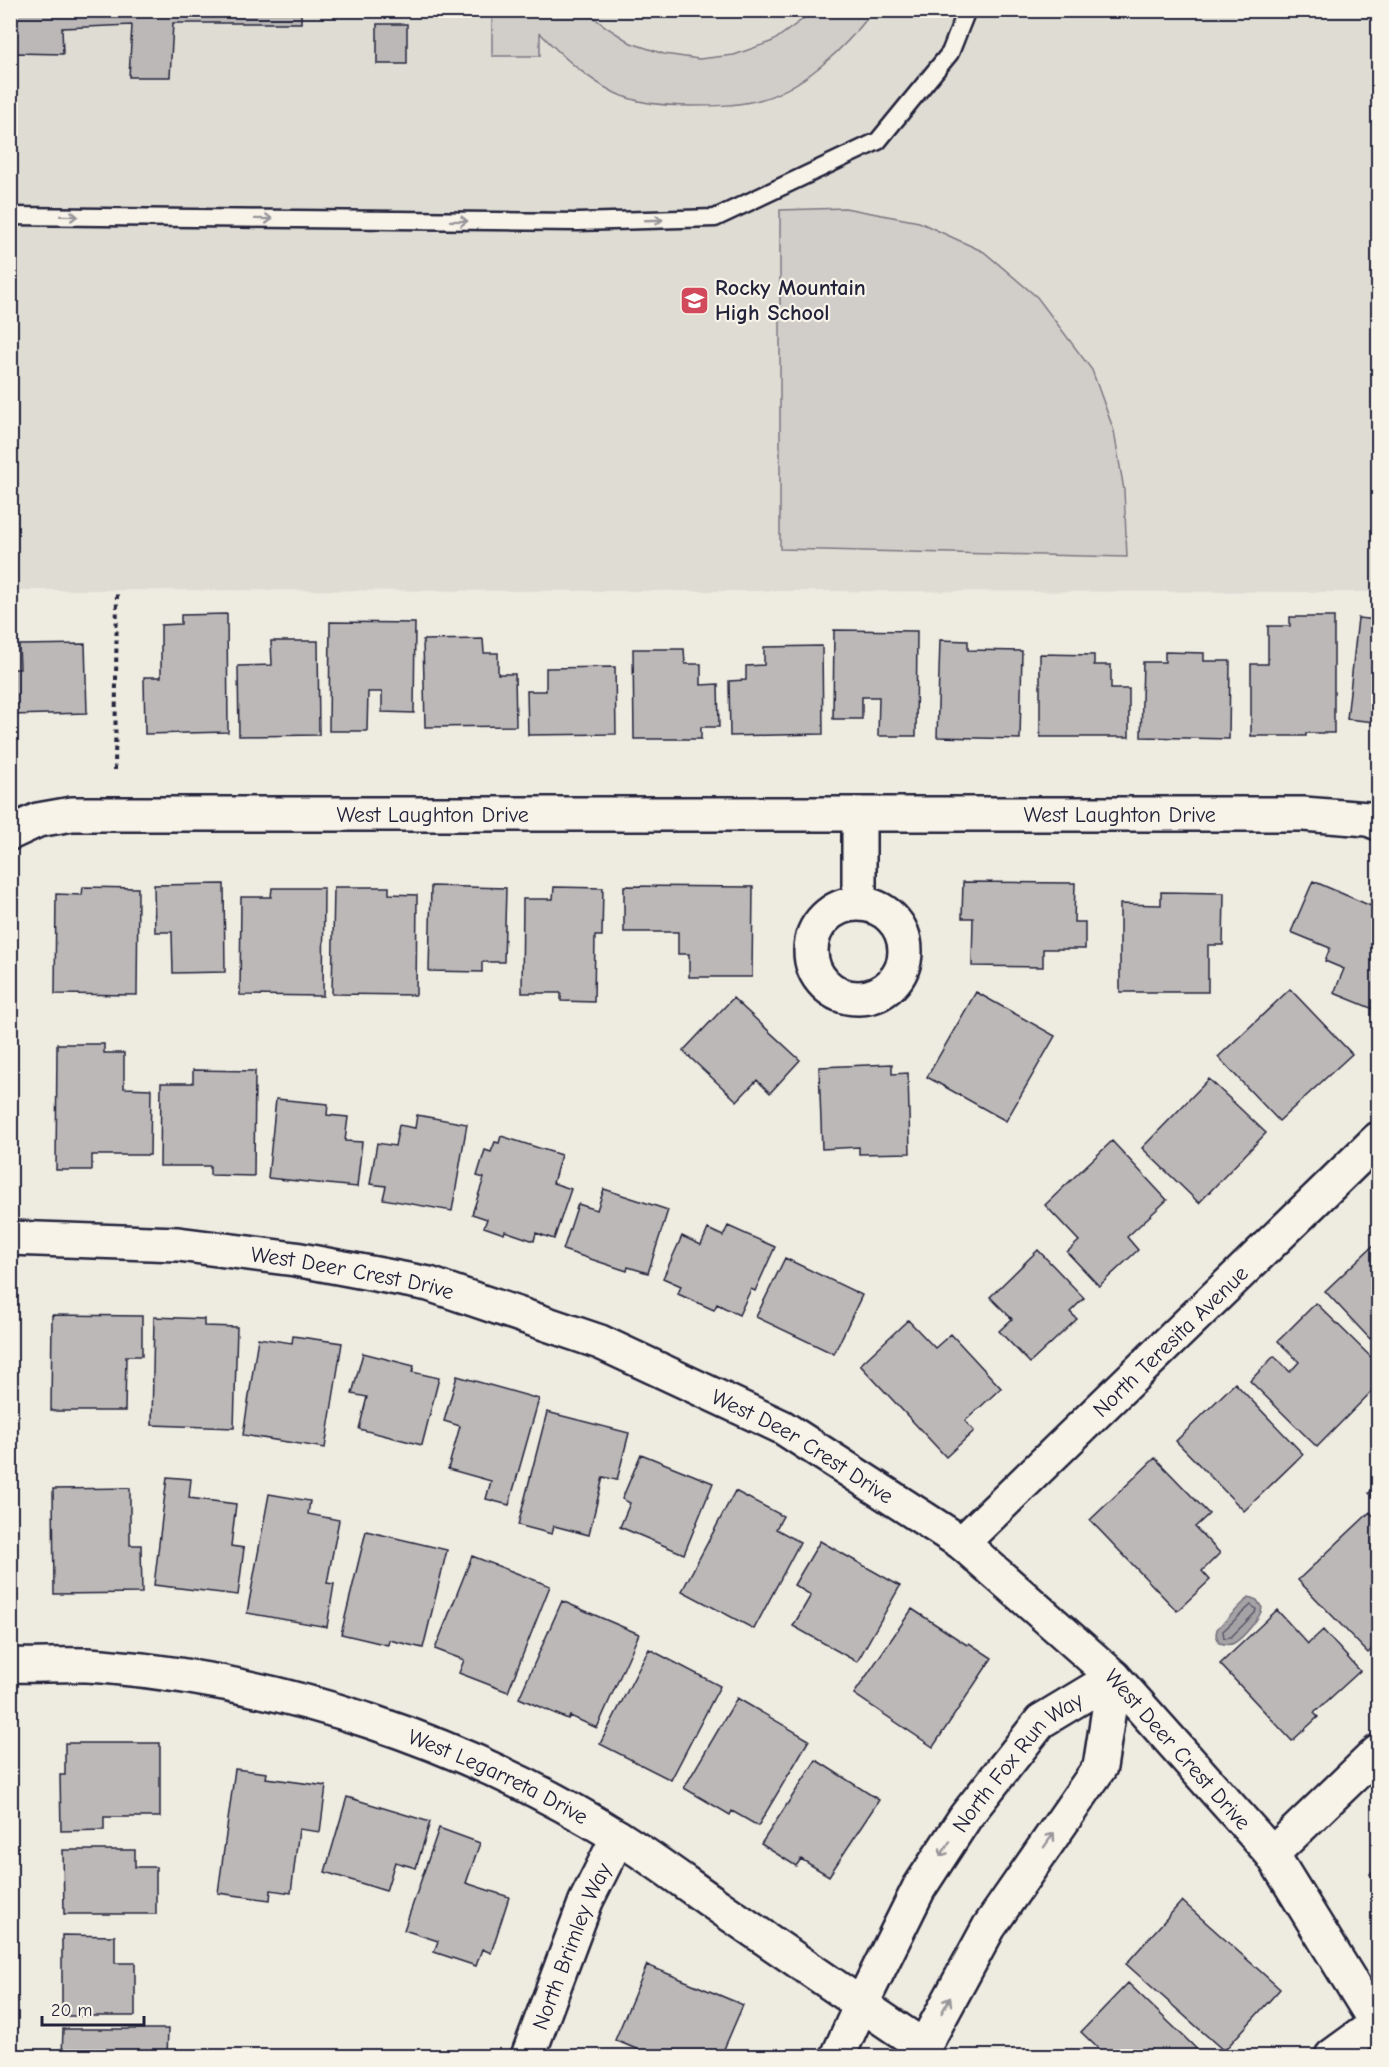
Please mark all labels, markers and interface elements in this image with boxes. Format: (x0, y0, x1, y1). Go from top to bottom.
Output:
one-way arrow (58, 210, 78, 222)
one-way arrow (253, 213, 273, 225)
one-way arrow (643, 214, 663, 226)
one-way arrow (448, 215, 468, 227)
place label: Rocky Mountain High School (715, 275, 866, 326)
school or university icon: Rocky Mountain High School (678, 284, 710, 316)
street label: West Laughton Drive (336, 802, 529, 828)
street label: West Laughton Drive (1023, 802, 1216, 828)
street label: West Deer Crest Drive (249, 1241, 457, 1306)
street label: North Teresita Avenue (1088, 1261, 1254, 1423)
street label: West Deer Crest Drive (707, 1384, 898, 1509)
street label: West Deer Crest Drive (1099, 1664, 1256, 1835)
street label: North Fox Run Way (947, 1687, 1088, 1837)
street label: West Legarreta Drive (404, 1724, 593, 1830)
one-way arrow (1043, 1832, 1055, 1848)
one-way arrow (938, 1840, 950, 1857)
street label: North Brimley Way (527, 1858, 617, 2034)
scale bar (42, 1989, 144, 2027)
one-way arrow (940, 1997, 952, 2014)
text: 20 m (51, 2000, 92, 2021)

